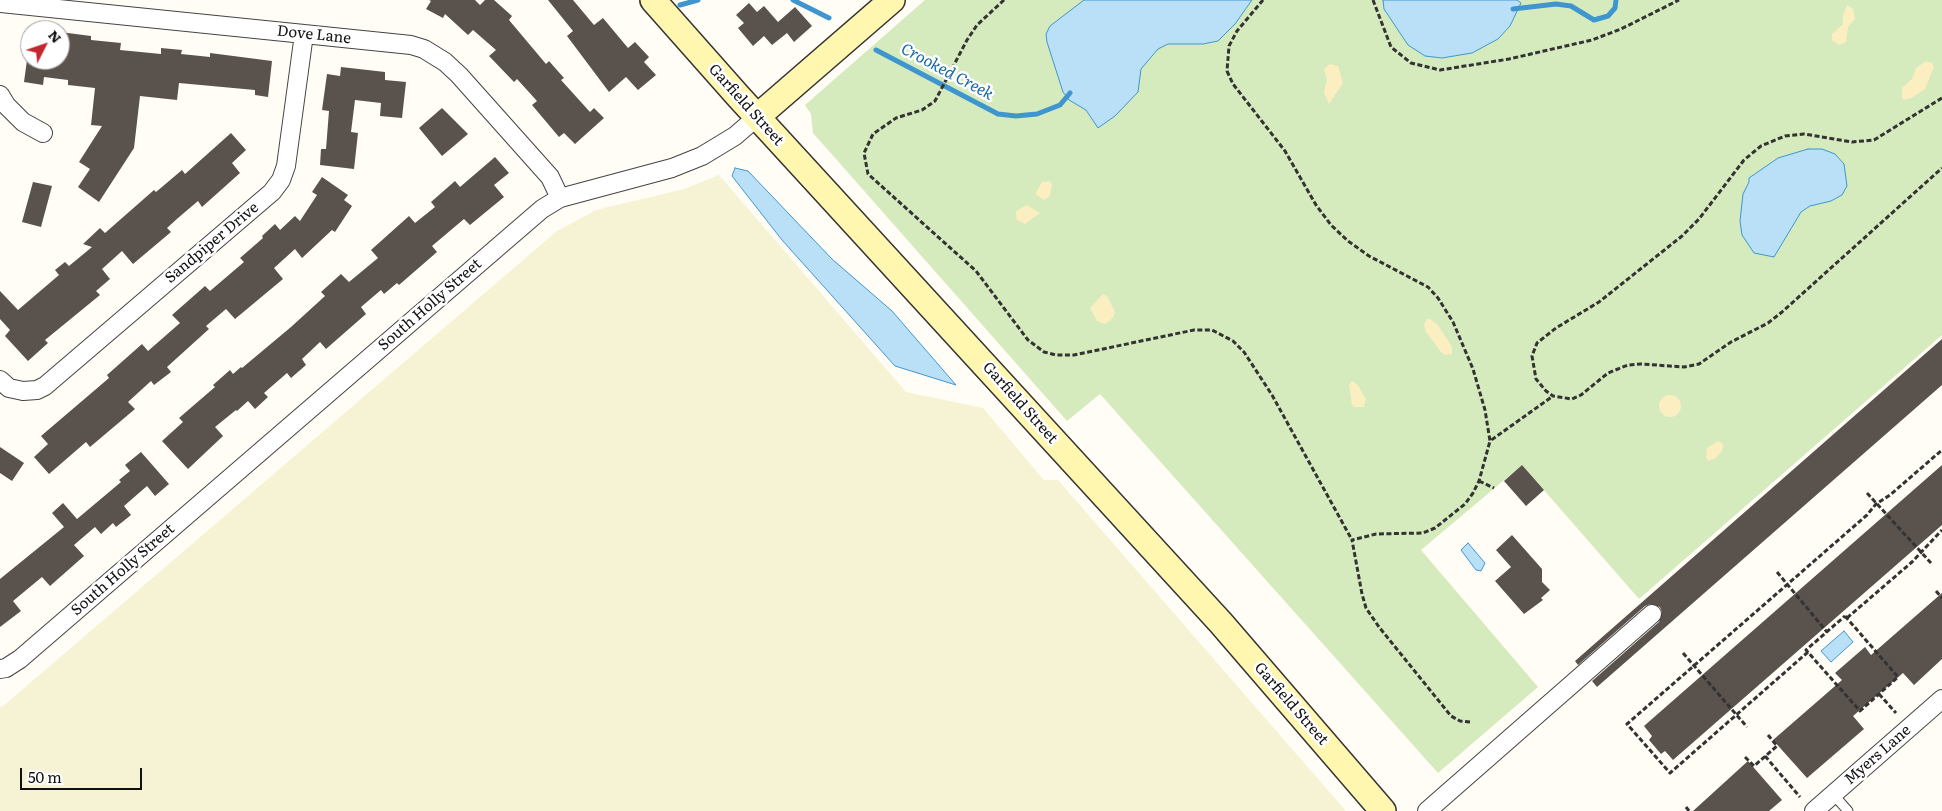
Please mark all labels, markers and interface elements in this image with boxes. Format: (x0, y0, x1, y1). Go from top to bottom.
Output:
north arrow (20, 20, 70, 70)
street label: Dove Lane (276, 22, 352, 48)
text: N (44, 25, 67, 47)
water label: Crooked Creek (897, 40, 997, 104)
street label: Garfield Street (705, 61, 787, 149)
street label: Sandpiper Drive (162, 199, 262, 287)
street label: South Holly Street (375, 255, 485, 355)
street label: Garfield Street (979, 359, 1061, 447)
street label: South Holly Street (68, 520, 178, 620)
street label: Garfield Street (1250, 659, 1332, 749)
street label: Myers Lane (1841, 721, 1915, 789)
scale bar (22, 758, 145, 790)
text: 50 m (28, 765, 62, 788)

